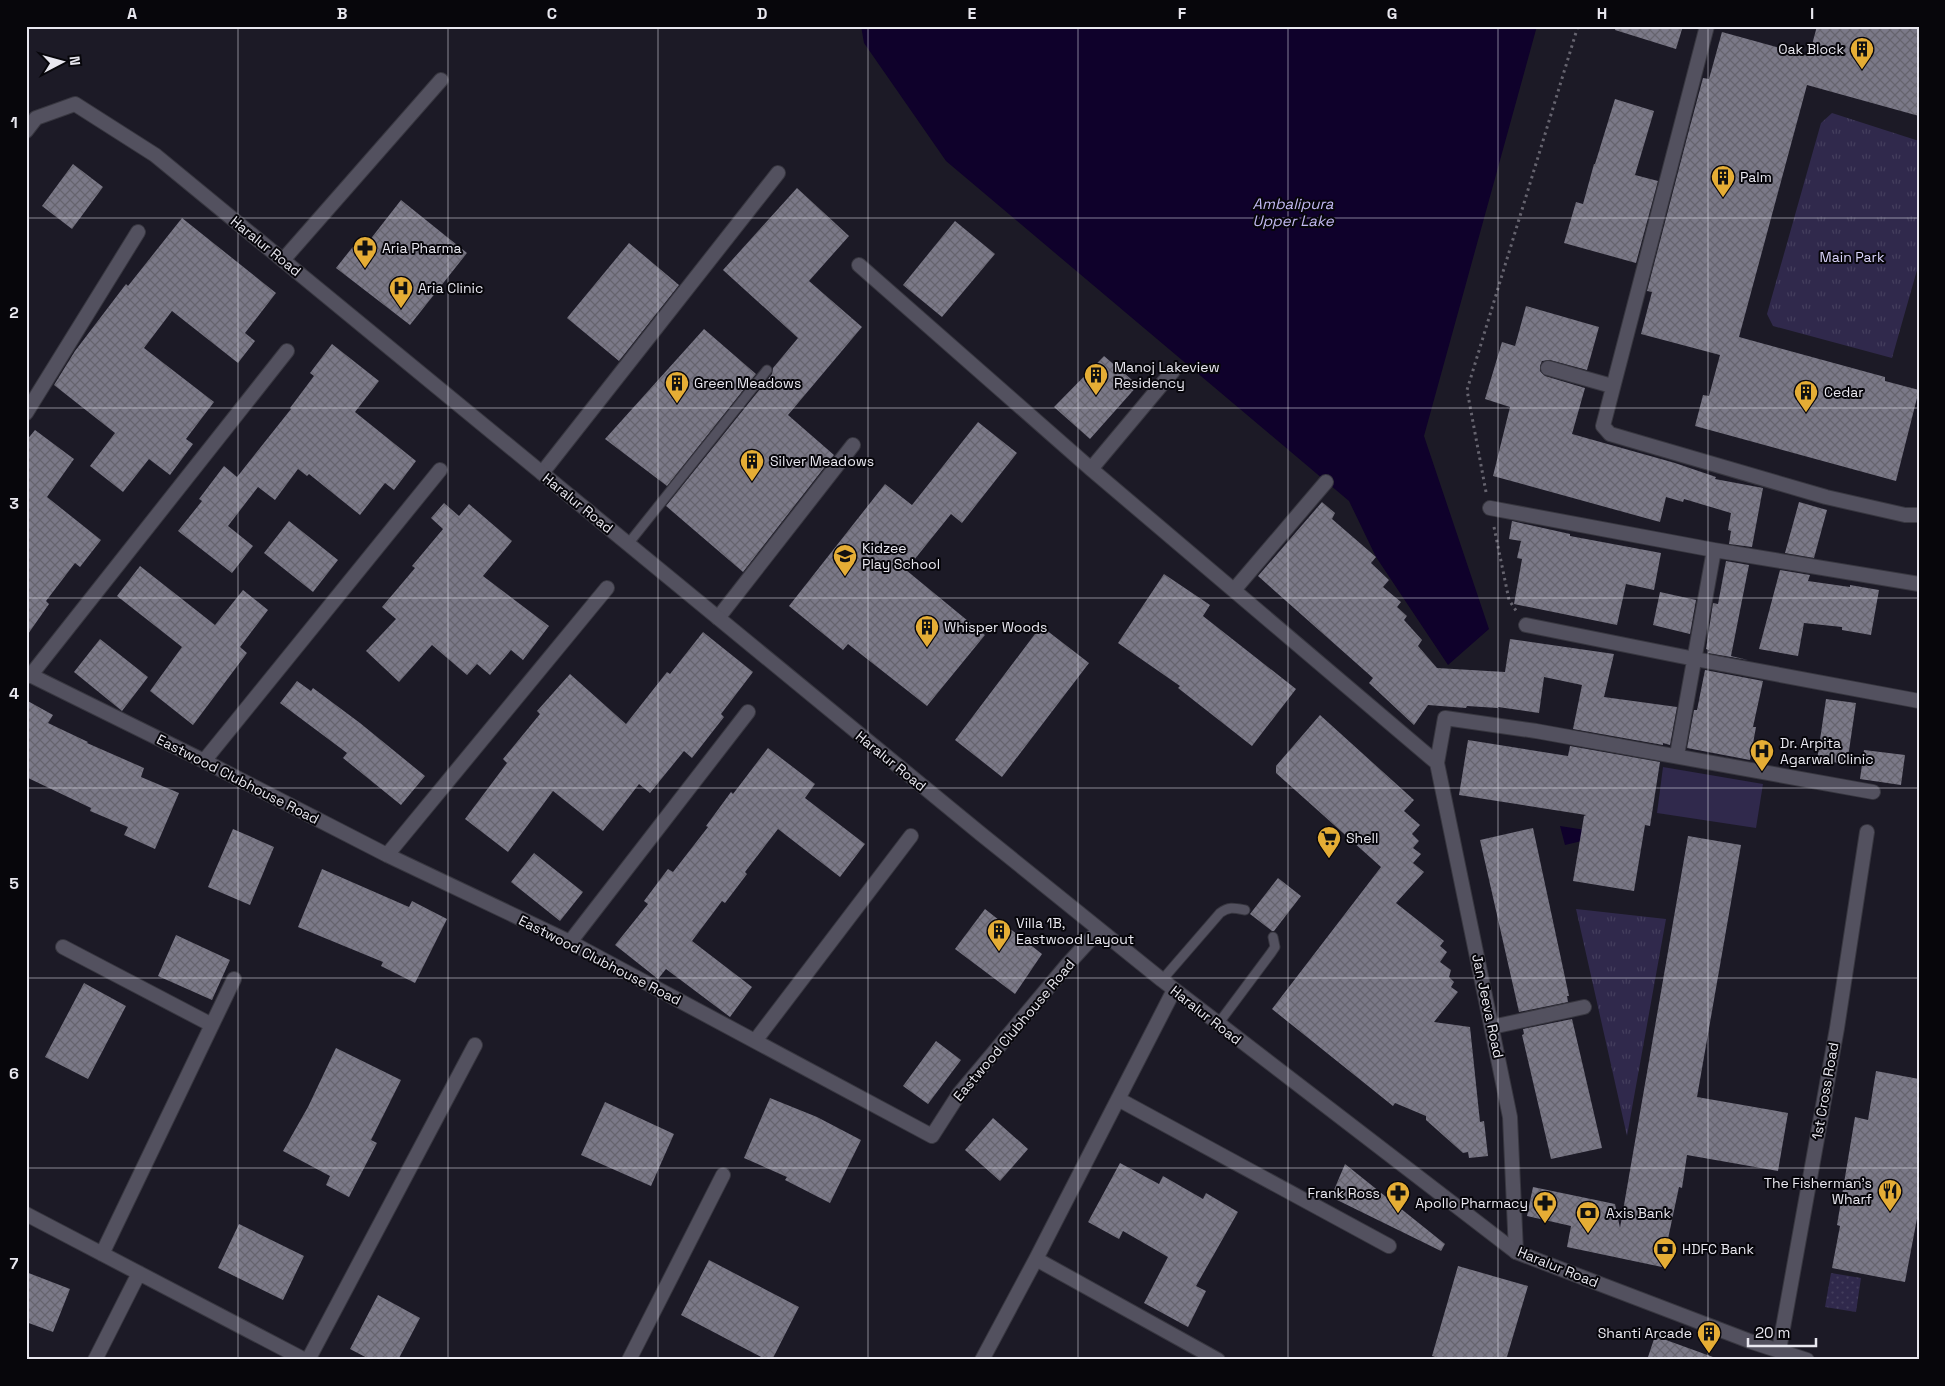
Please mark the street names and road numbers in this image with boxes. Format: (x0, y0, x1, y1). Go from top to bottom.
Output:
street label: Haralur Road (227, 212, 305, 280)
street label: Haralur Road (539, 469, 617, 537)
street label: Haralur Road (852, 727, 930, 795)
street label: Eastwood Clubhouse Road (154, 730, 322, 828)
street label: Eastwood Clubhouse Road (516, 911, 684, 1009)
street label: Jan Jeeva Road (1468, 952, 1508, 1060)
street label: Eastwood Clubhouse Road (949, 955, 1079, 1105)
street label: Haralur Road (1167, 982, 1245, 1048)
street label: 1st Cross Road (1808, 1041, 1842, 1141)
street label: Haralur Road (1515, 1243, 1601, 1291)

